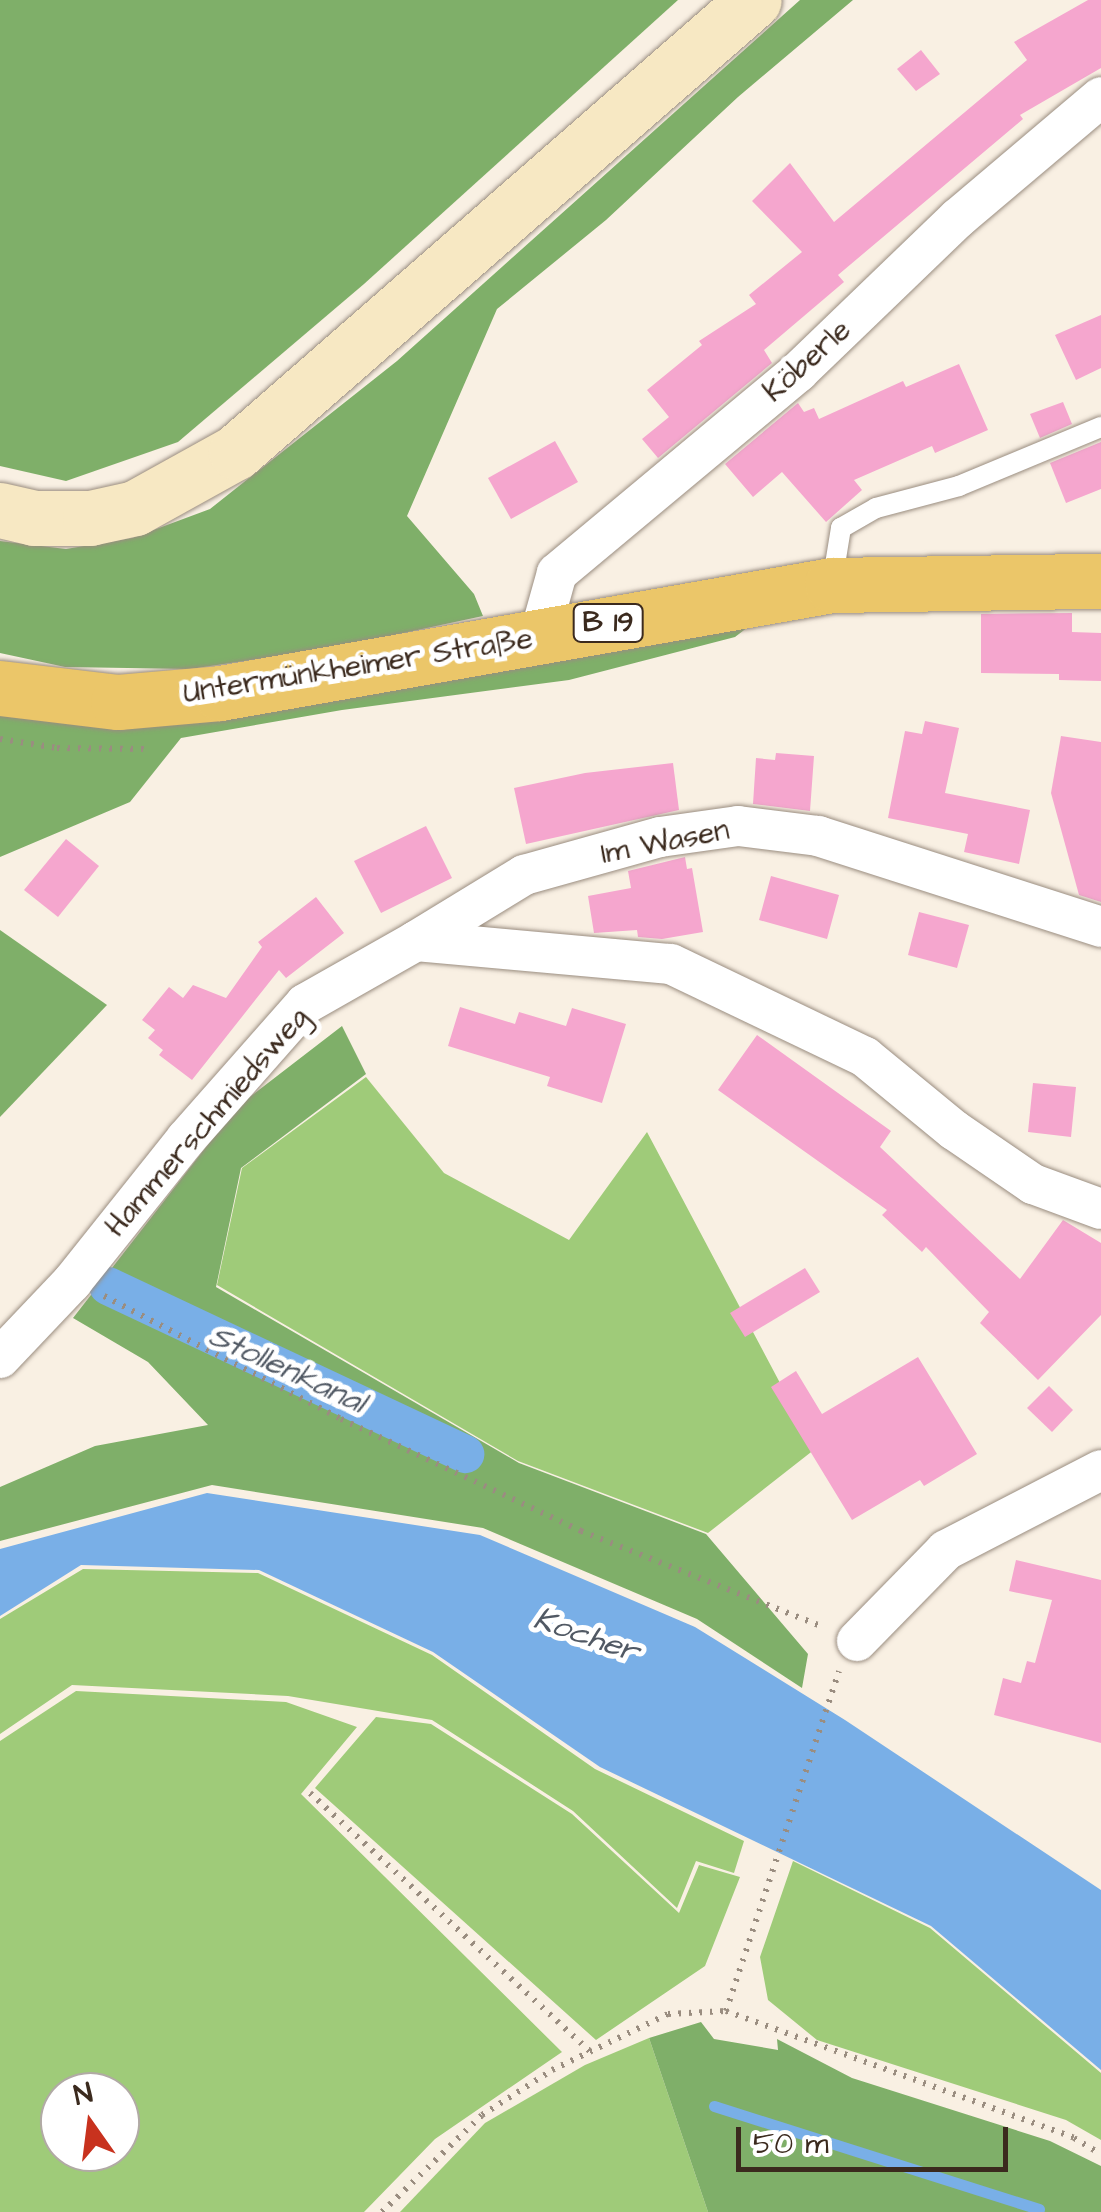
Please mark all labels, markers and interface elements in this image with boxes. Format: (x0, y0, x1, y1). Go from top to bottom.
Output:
street label: Köberle (756, 312, 858, 410)
road number: B 19 (570, 600, 646, 646)
street label: Untermünkheimer Straße (181, 621, 535, 711)
street label: Im Wasen (598, 812, 732, 872)
street label: Hammerschmiedsweg (98, 1000, 316, 1244)
water label: Stollenkanal (203, 1317, 371, 1423)
water label: Kocher (528, 1600, 644, 1672)
north arrow (40, 2072, 140, 2172)
text: N (70, 2073, 96, 2115)
scale bar (741, 2107, 1014, 2169)
text: 50 m (753, 2123, 829, 2165)

